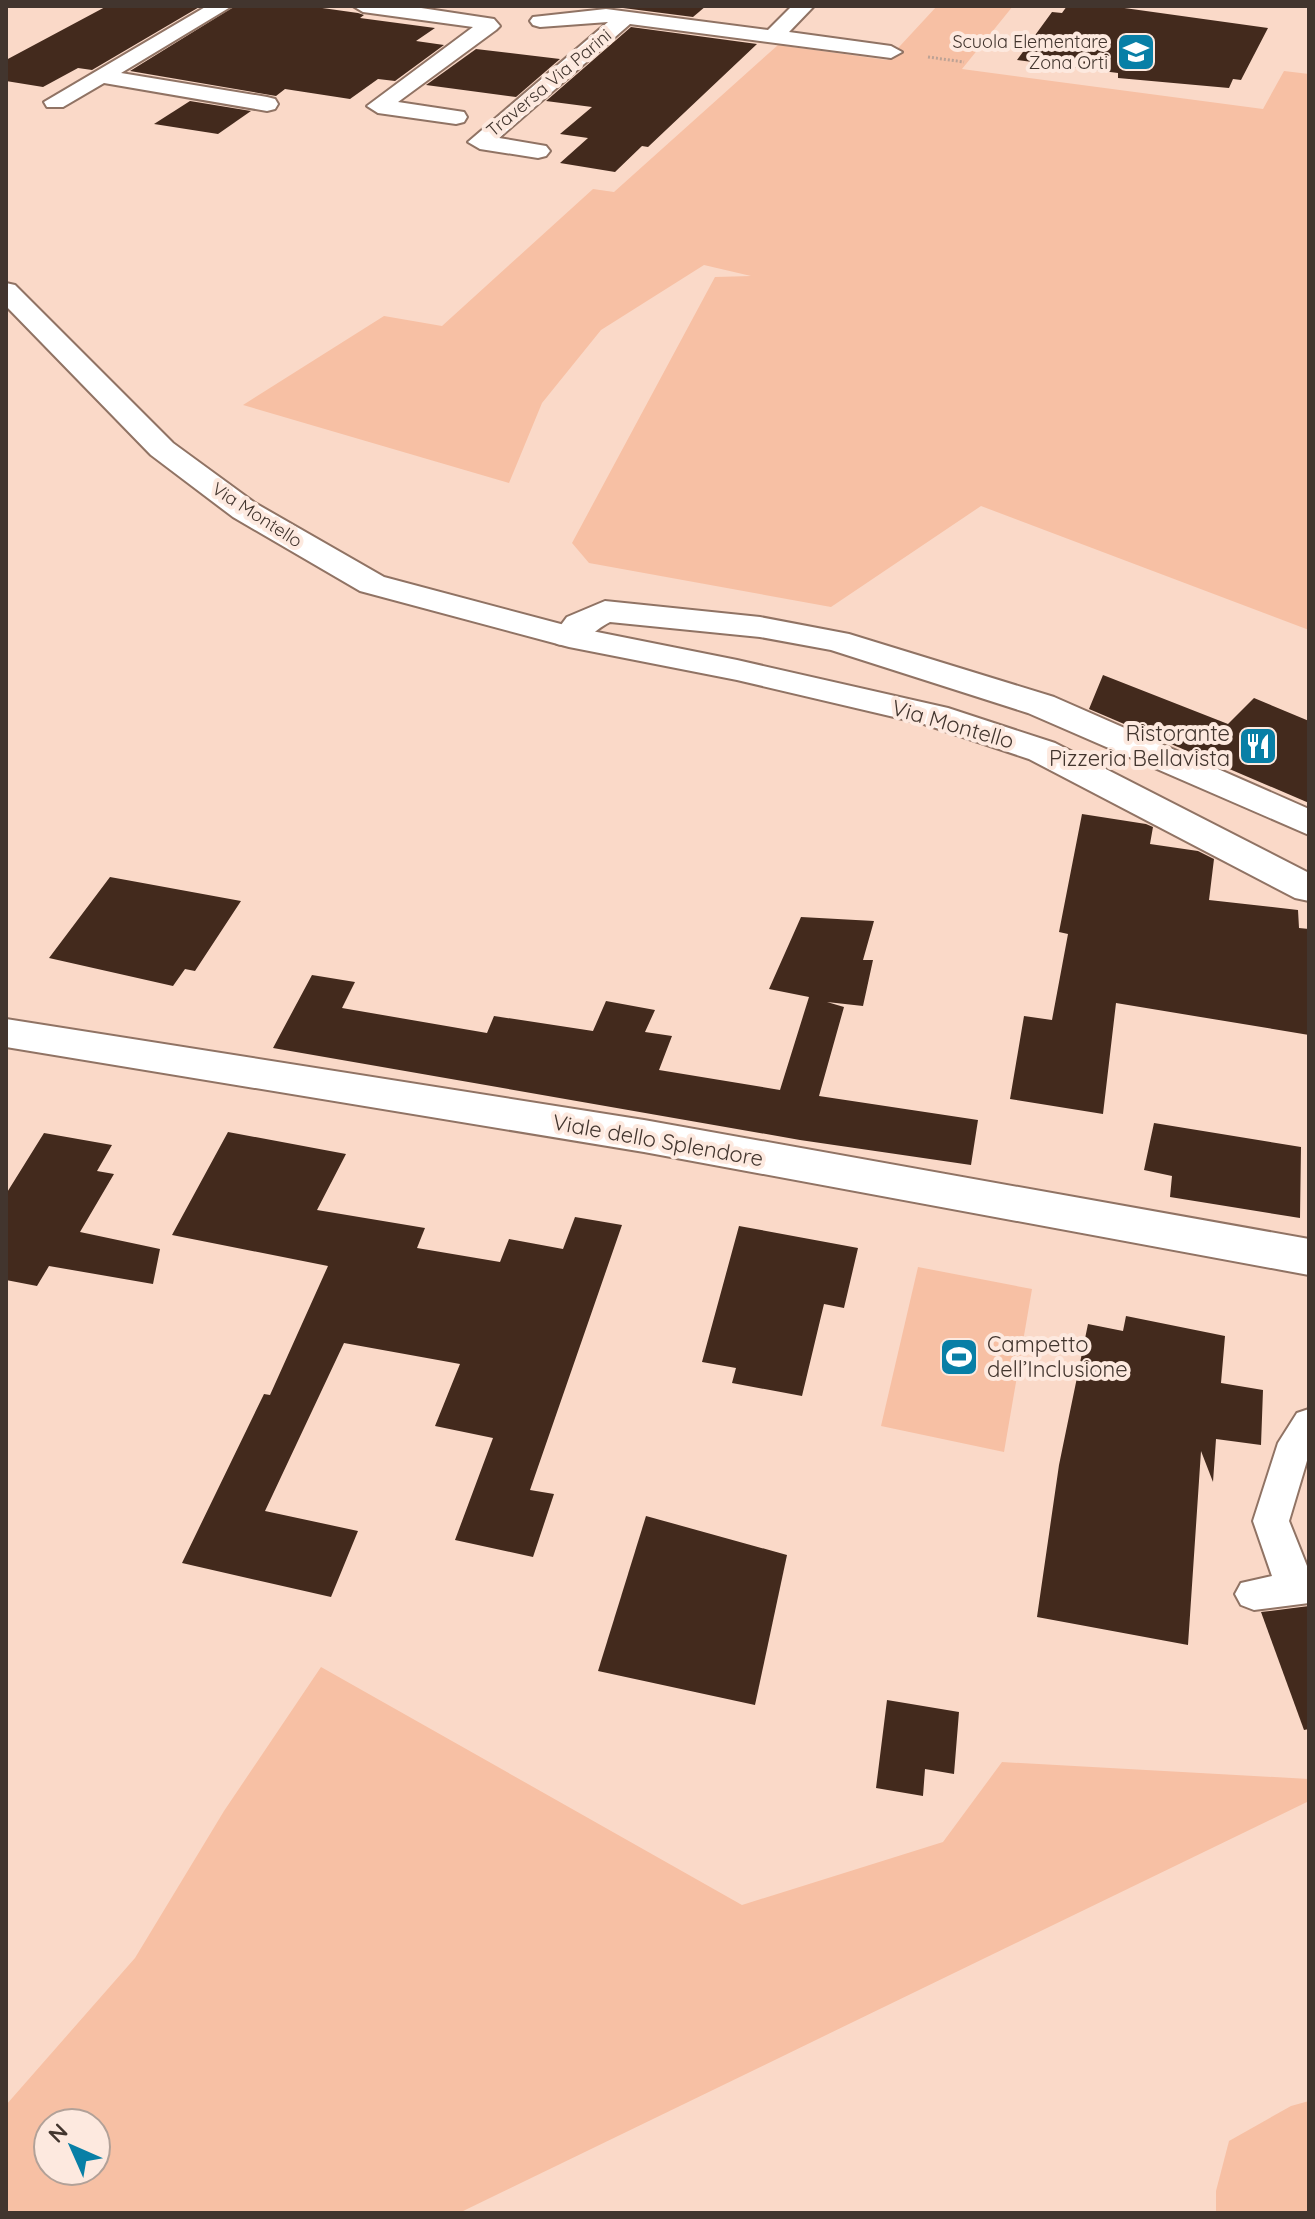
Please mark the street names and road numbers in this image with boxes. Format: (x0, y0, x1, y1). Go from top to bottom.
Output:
street label: Traversa Via Parini (481, 24, 616, 142)
street label: Via Montello (208, 477, 307, 552)
street label: Via Montello (889, 693, 1017, 755)
street label: Viale dello Splendore (550, 1108, 766, 1172)

